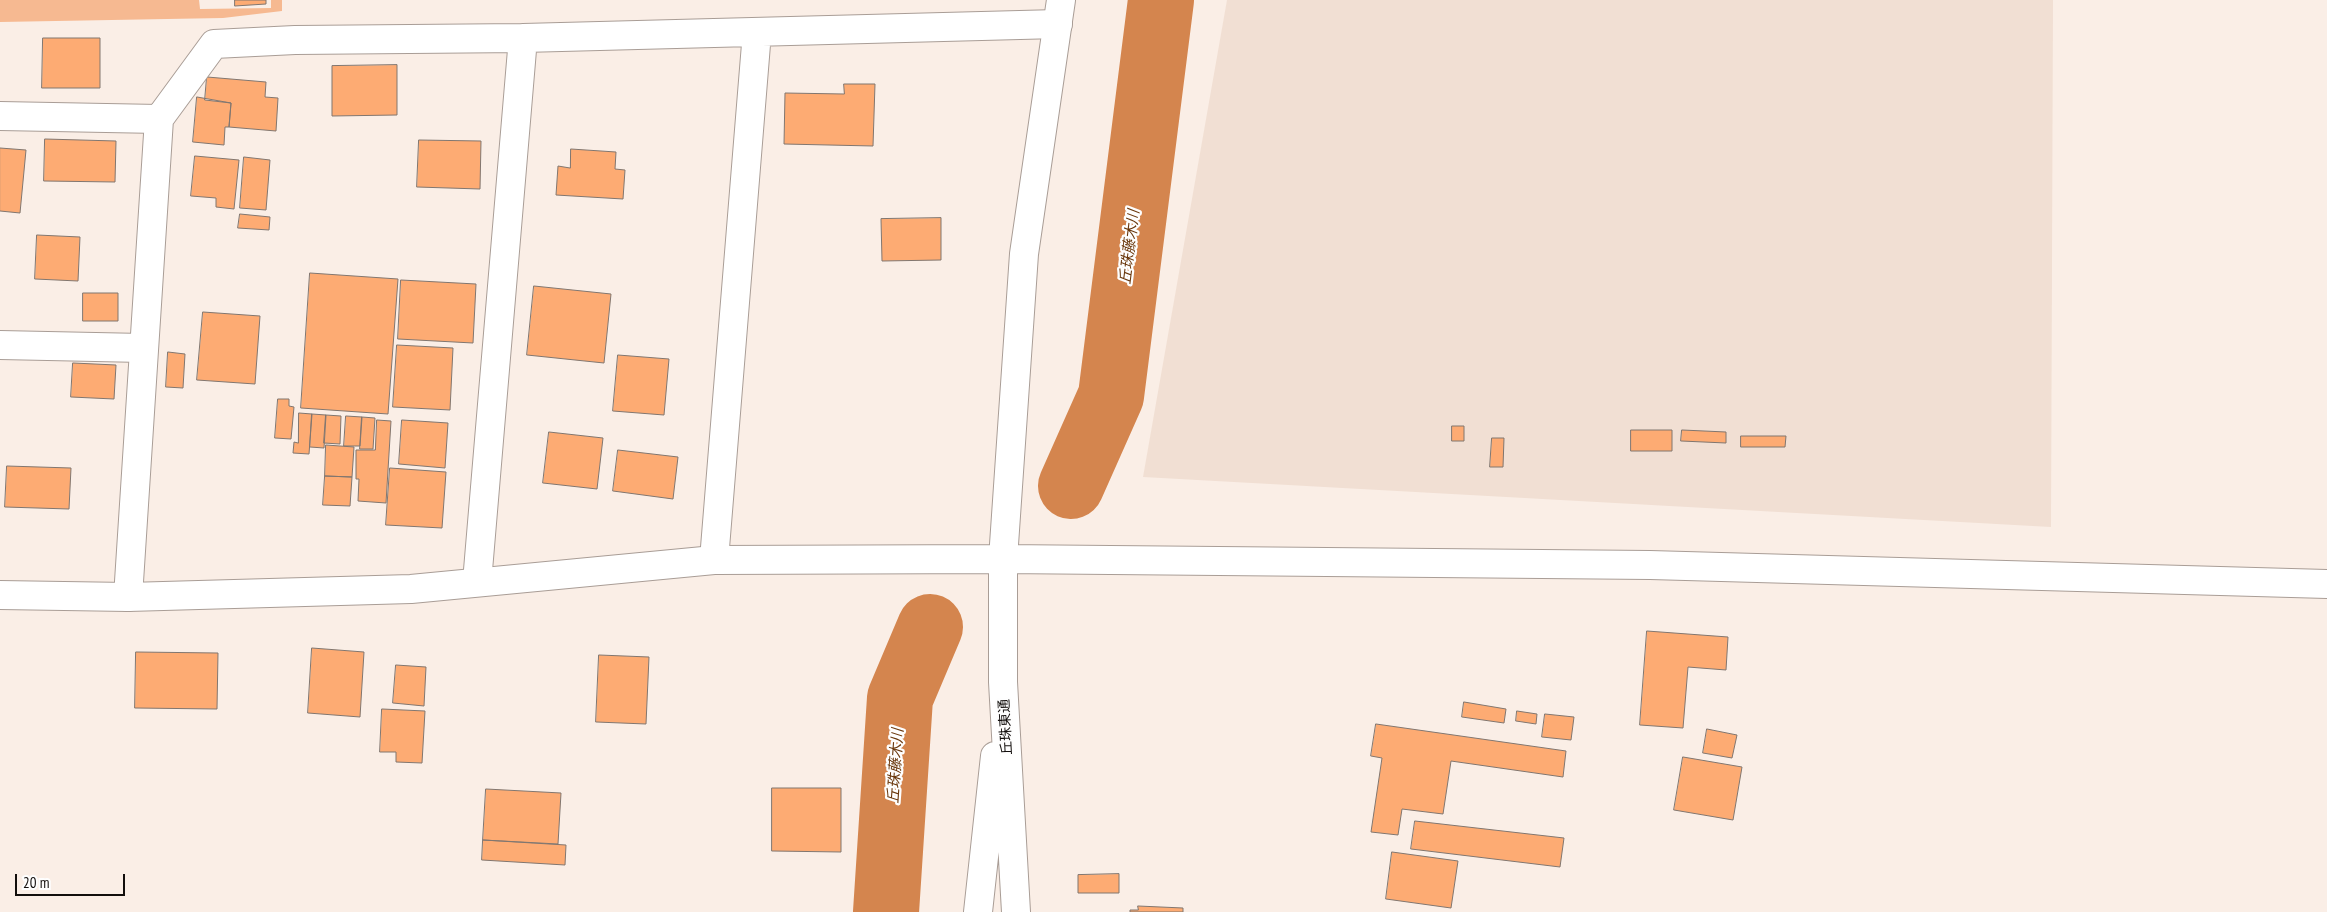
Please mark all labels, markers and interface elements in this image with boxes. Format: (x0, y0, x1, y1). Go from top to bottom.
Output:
water label: 丘珠藤木川 (1116, 209, 1144, 285)
street label: 丘珠東通 (996, 699, 1016, 755)
water label: 丘珠藤木川 (884, 728, 908, 804)
scale bar (18, 864, 128, 896)
text: 20 m (23, 873, 49, 892)

